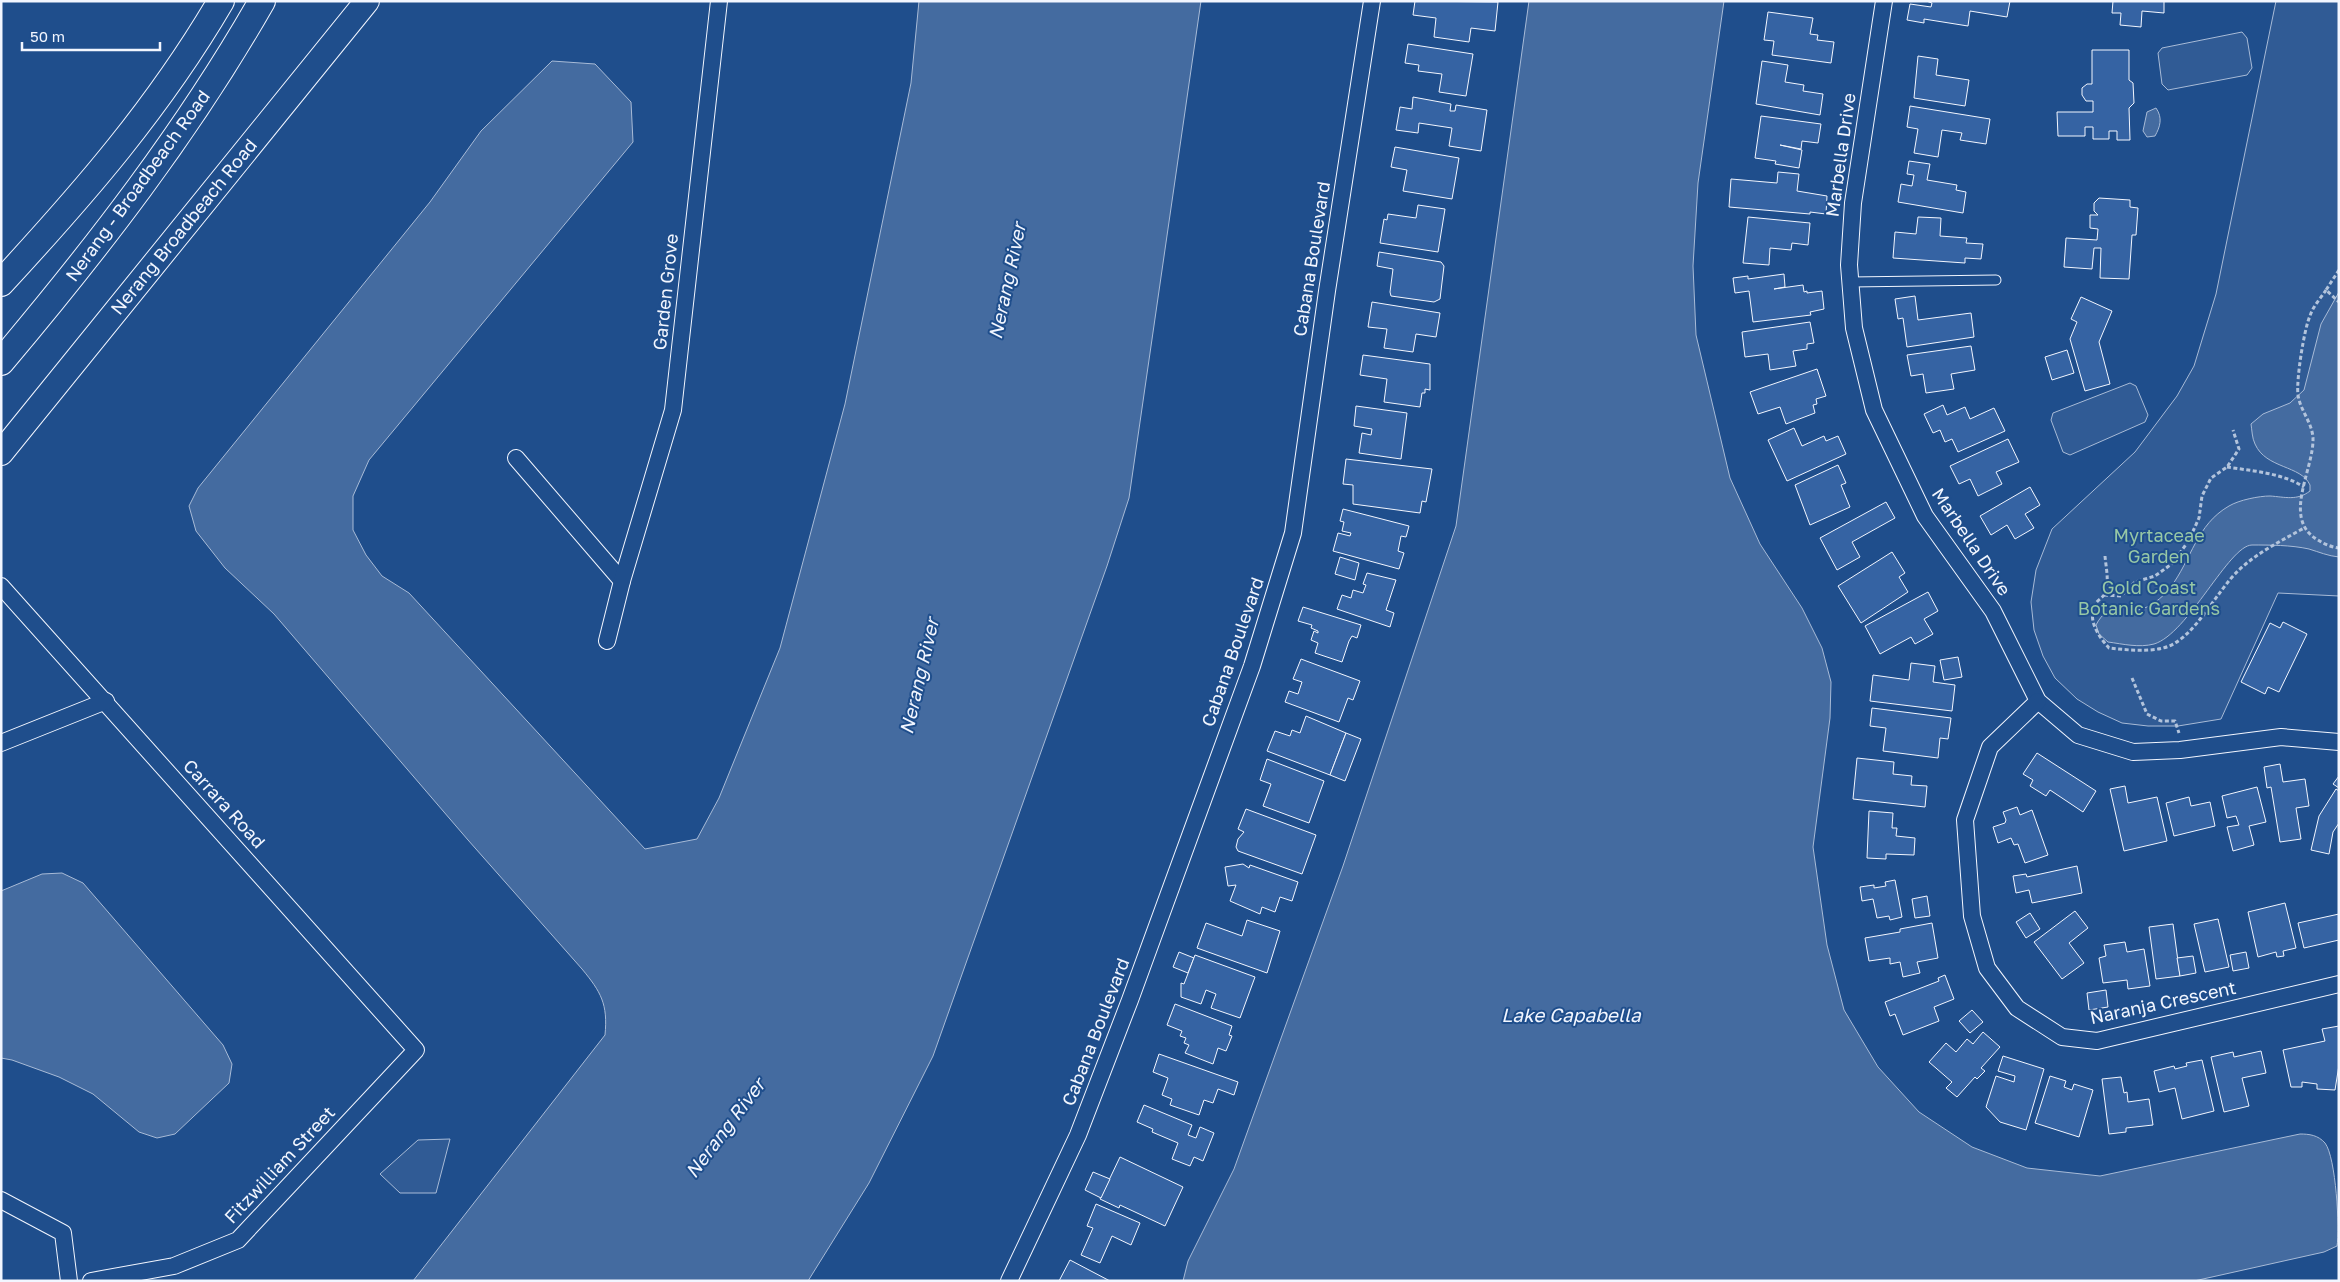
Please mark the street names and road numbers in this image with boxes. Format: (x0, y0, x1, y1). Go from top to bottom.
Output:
street label: Nerang - Broadbeach Road (60, 85, 214, 285)
street label: Marbella Drive (1820, 91, 1860, 218)
street label: Nerang Broadbeach Road (105, 134, 261, 319)
street label: Cabana Boulevard (1288, 180, 1334, 338)
street label: Garden Grove (648, 233, 682, 351)
street label: Marbella Drive (1928, 483, 2016, 599)
street label: Cabana Boulevard (1196, 574, 1268, 729)
street label: Carrara Road (179, 754, 270, 852)
street label: Cabana Boulevard (1057, 955, 1133, 1109)
street label: Naranja Crescent (2088, 976, 2238, 1028)
street label: Fitzwilliam Street (219, 1101, 339, 1227)

